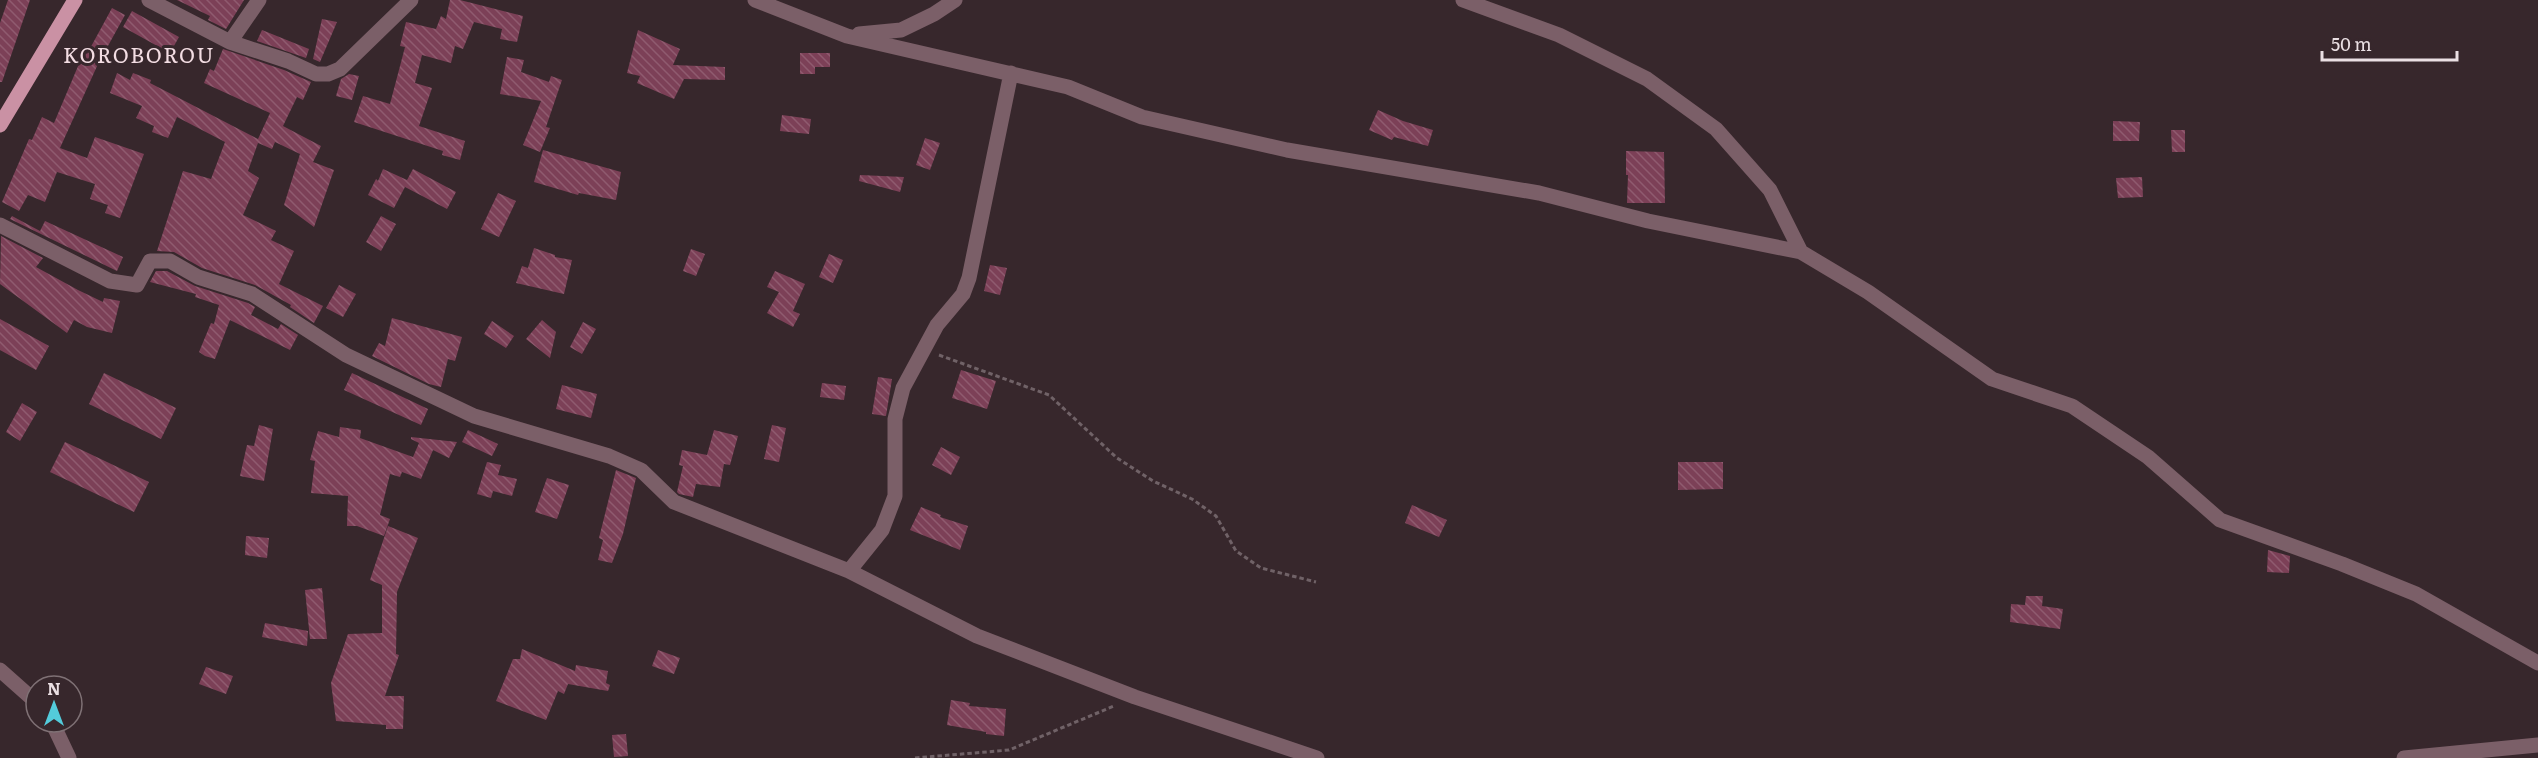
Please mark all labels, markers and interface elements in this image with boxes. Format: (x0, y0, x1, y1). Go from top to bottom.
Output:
scale bar (2322, 24, 2457, 62)
text: 50 m (2331, 30, 2372, 57)
district label: KOROBOROU (63, 38, 215, 69)
north arrow (24, 674, 84, 734)
text: N (47, 676, 61, 700)

